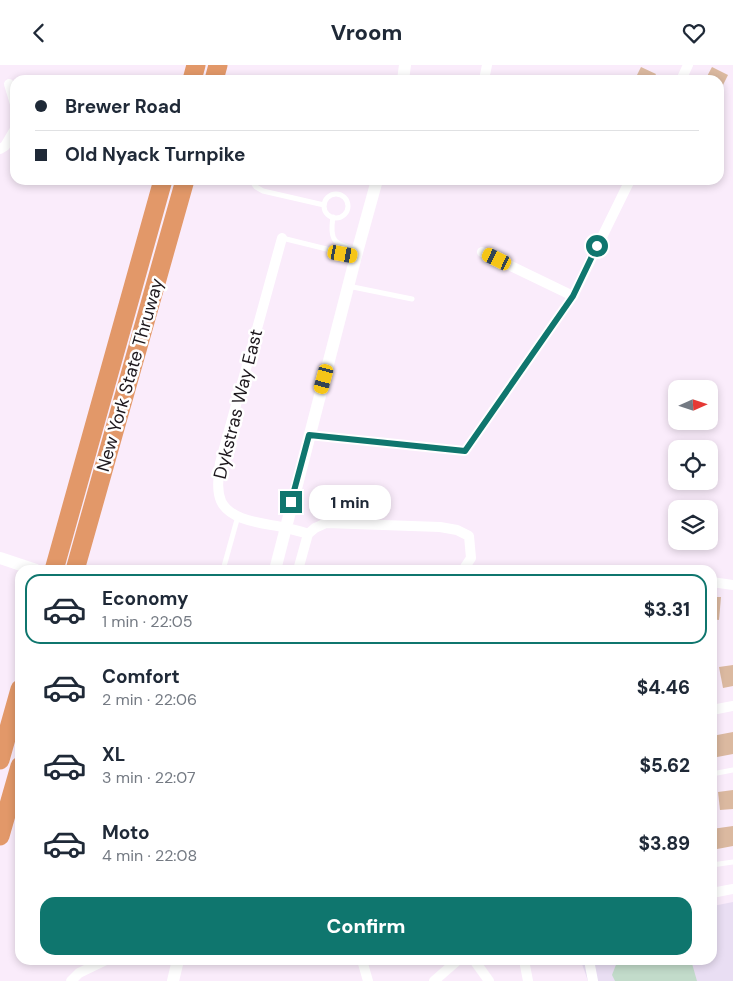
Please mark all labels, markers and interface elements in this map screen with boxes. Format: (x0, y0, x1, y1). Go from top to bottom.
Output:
text: Vroom (331, 18, 402, 47)
icon: back (25, 19, 53, 47)
icon: heart (680, 19, 708, 47)
text: Brewer Road (65, 94, 181, 119)
text: Old Nyack Turnpike (65, 142, 245, 167)
route start (586, 235, 608, 257)
car (326, 244, 359, 264)
car (480, 246, 513, 272)
street label: New York State Thruway (91, 276, 169, 474)
street label: Dykstras Way East (208, 327, 268, 481)
car (312, 363, 335, 395)
north arrow (668, 380, 718, 430)
map controls (668, 380, 718, 550)
button: locate (668, 440, 718, 490)
callout: 1 min (308, 485, 391, 519)
route end (280, 491, 302, 513)
text: 1 min (330, 492, 370, 513)
button: layers (668, 500, 718, 550)
text: Economy (102, 586, 189, 611)
icon: car (42, 587, 87, 632)
text: $3.31 (644, 597, 690, 622)
text: 1 min · 22:05 (102, 611, 193, 632)
text: Comfort (102, 664, 180, 689)
icon: car (42, 665, 87, 710)
text: $4.46 (637, 675, 690, 700)
text: 2 min · 22:06 (102, 689, 197, 710)
text: XL (102, 742, 125, 767)
icon: car (42, 743, 87, 788)
text: $5.62 (639, 753, 690, 778)
text: 3 min · 22:07 (102, 767, 196, 788)
text: Moto (102, 820, 150, 845)
icon: car (42, 821, 87, 866)
text: $3.89 (638, 831, 690, 856)
text: 4 min · 22:08 (102, 845, 197, 866)
button: Confirm (40, 897, 692, 955)

